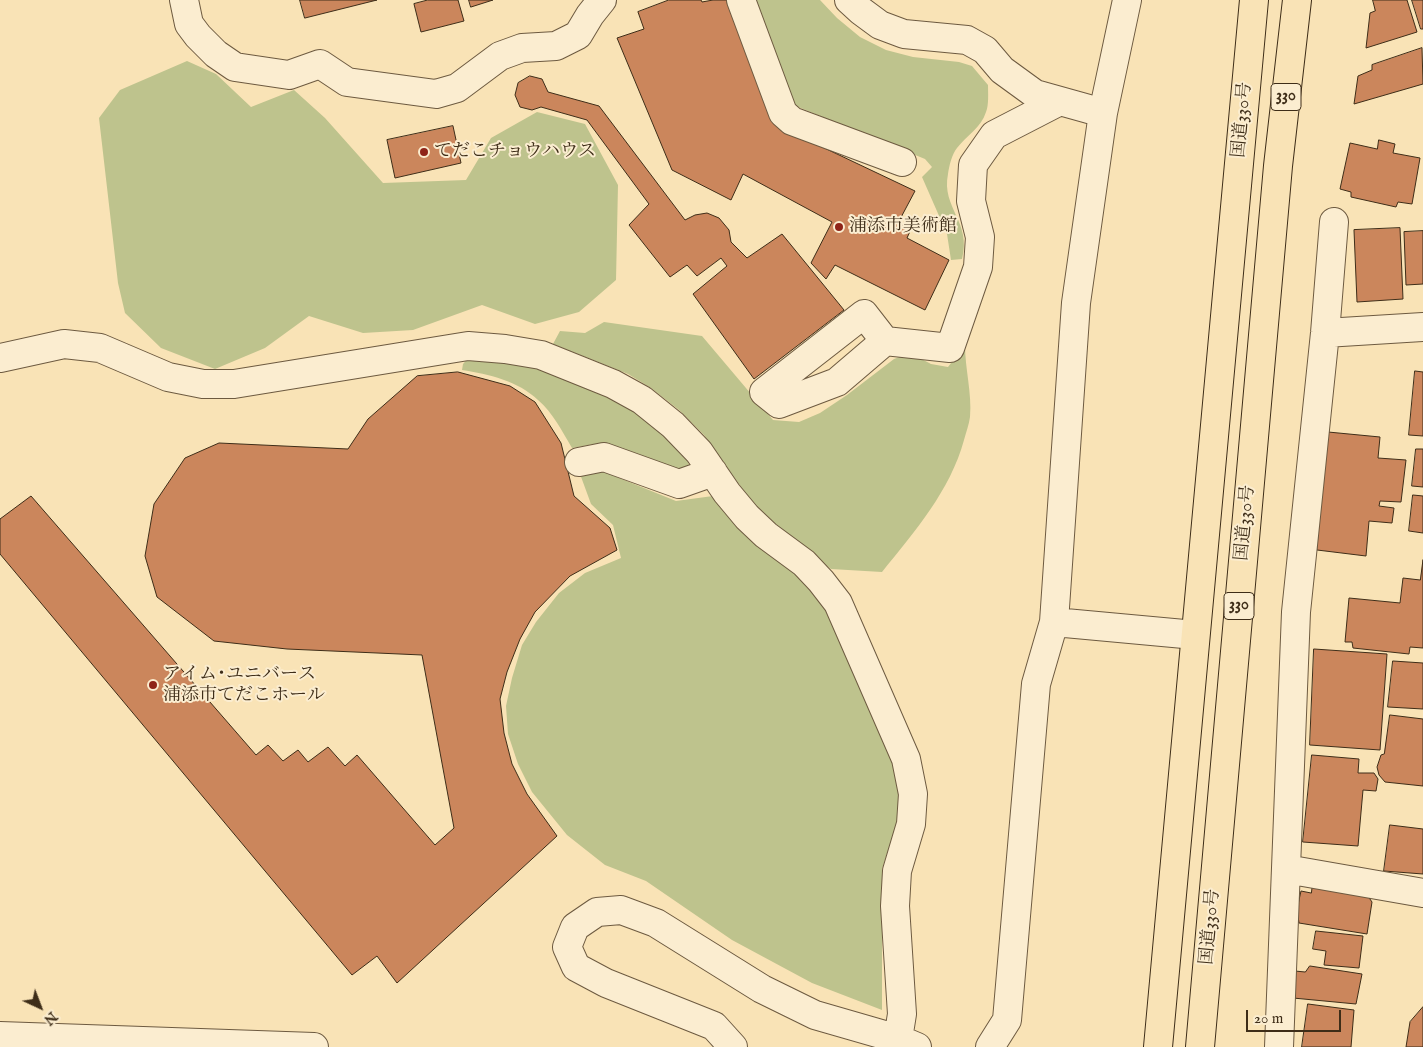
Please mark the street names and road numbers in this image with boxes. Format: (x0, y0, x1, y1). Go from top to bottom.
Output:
street label: 国道330号 (1229, 81, 1257, 159)
road number: 330 (1271, 84, 1301, 110)
street label: 国道330号 (1232, 484, 1260, 562)
road number: 330 (1224, 592, 1254, 620)
street label: 国道330号 (1197, 888, 1225, 966)

